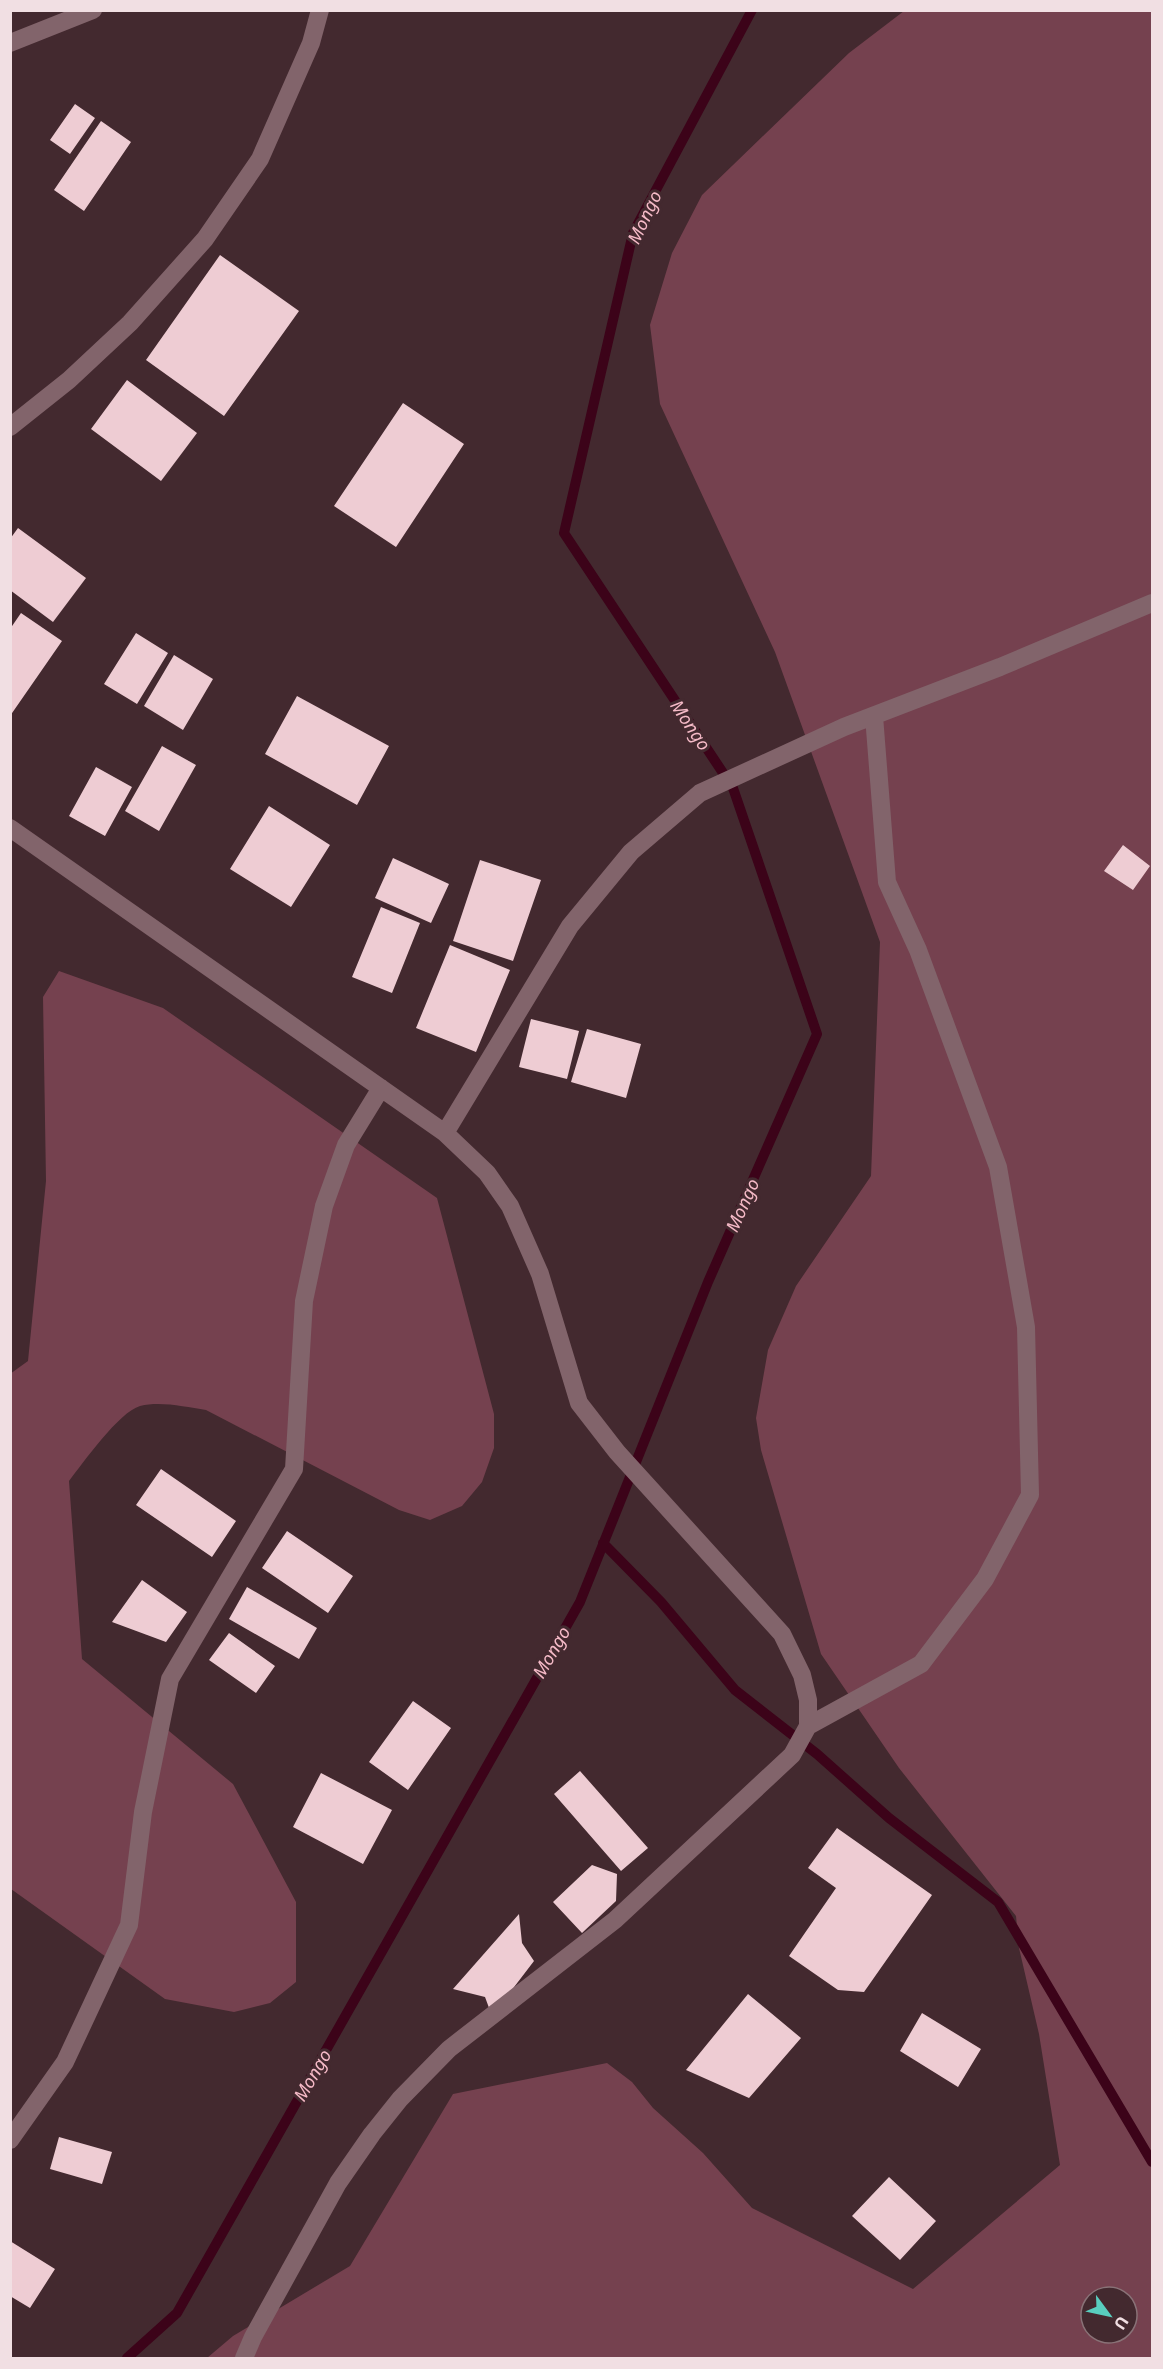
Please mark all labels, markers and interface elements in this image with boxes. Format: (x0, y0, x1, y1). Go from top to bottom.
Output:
water label: Mongo (621, 186, 667, 248)
water label: Mongo (665, 695, 717, 755)
water label: Mongo (720, 1174, 764, 1236)
water label: Mongo (527, 1622, 575, 1682)
water label: Mongo (288, 2045, 336, 2105)
north arrow (1079, 2285, 1139, 2345)
text: U (1109, 2312, 1134, 2334)

